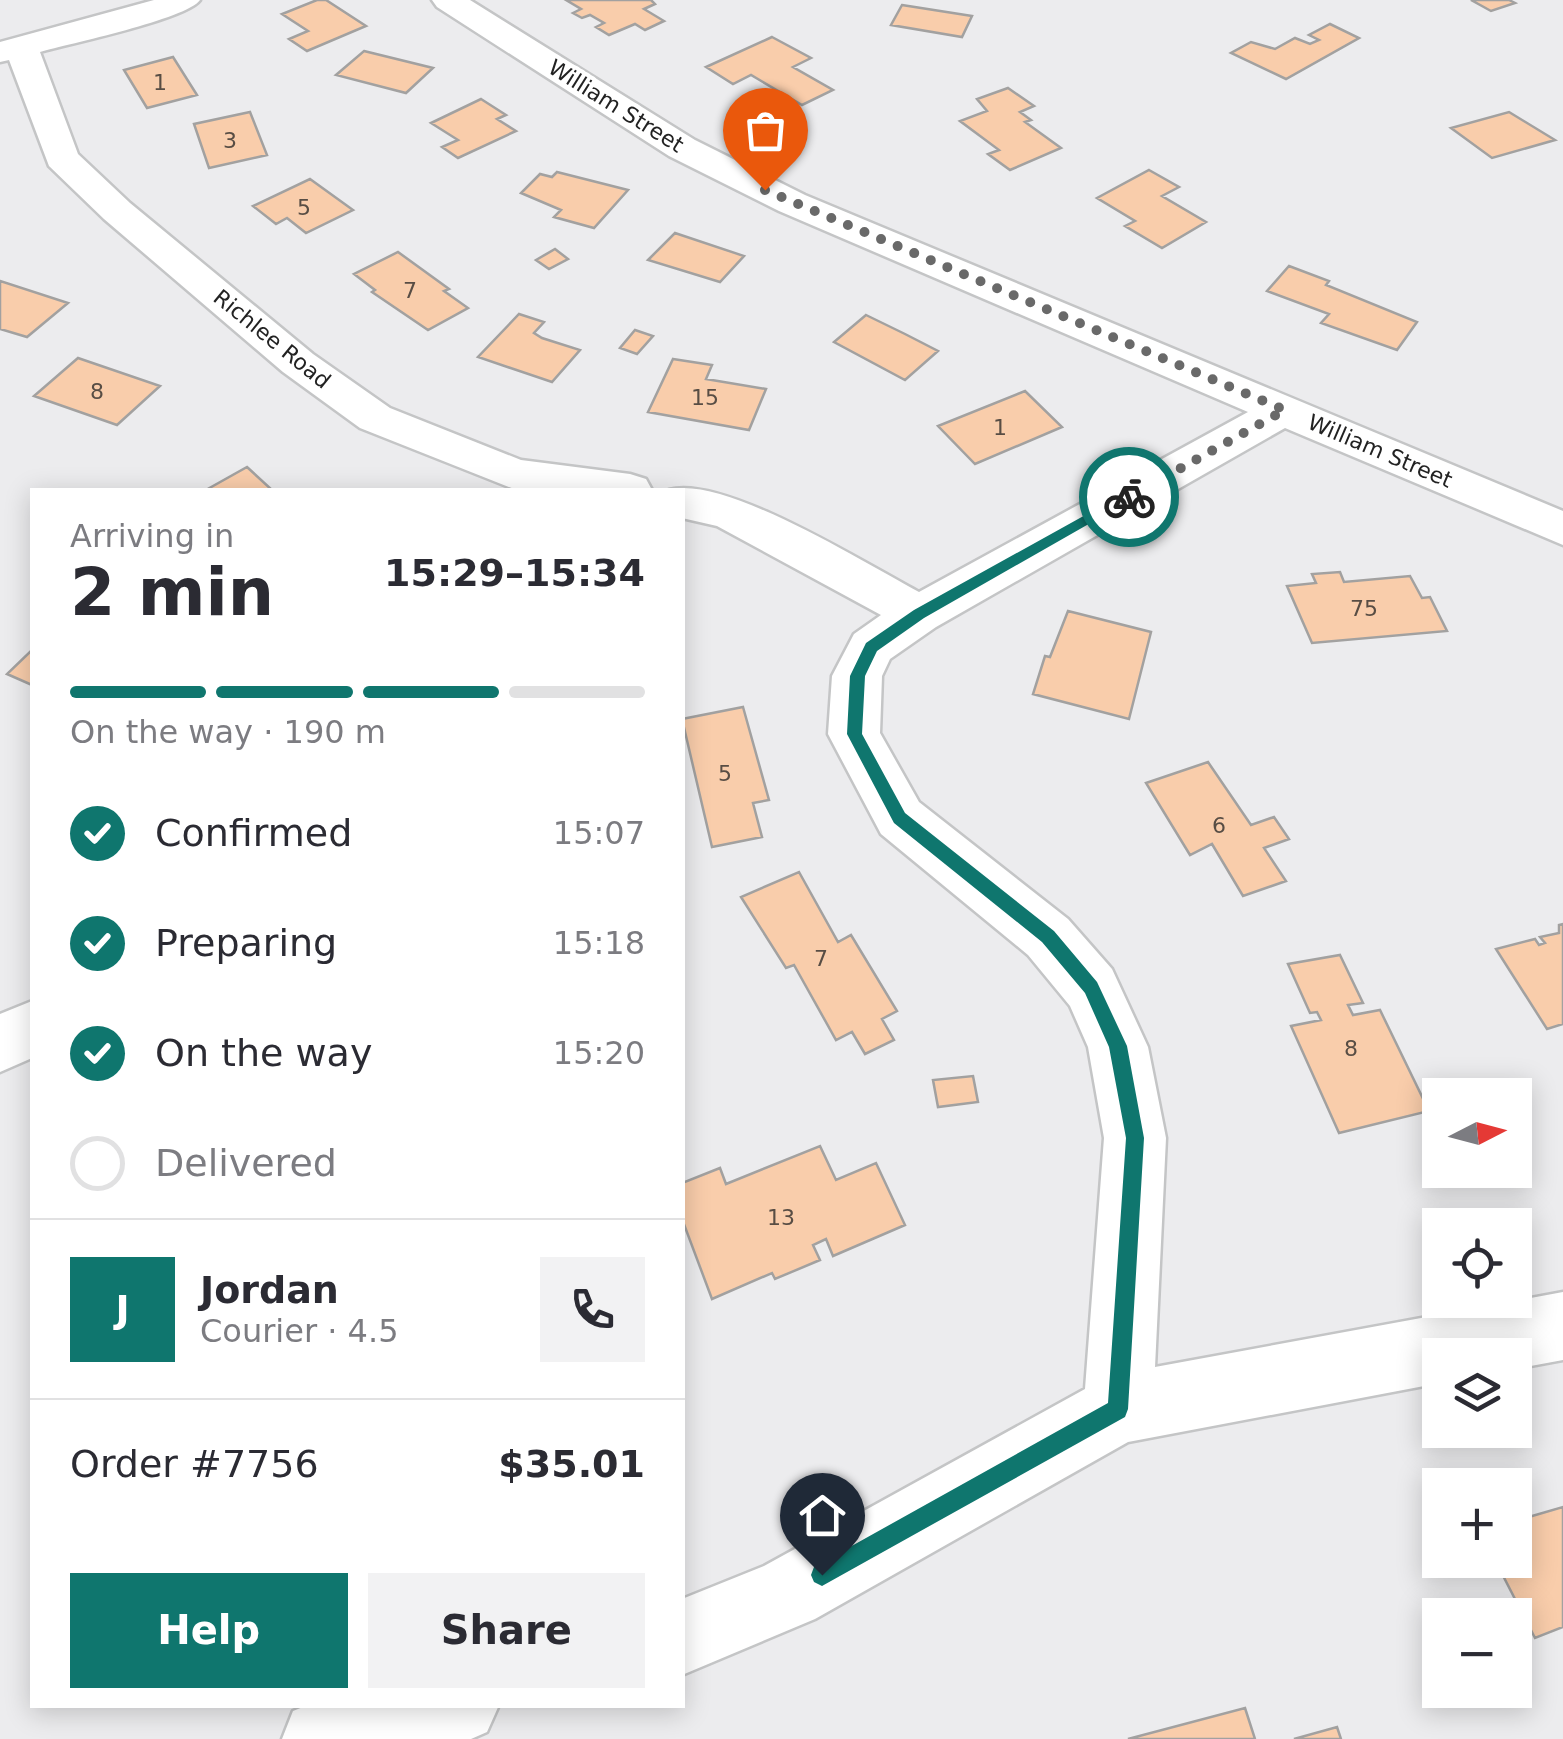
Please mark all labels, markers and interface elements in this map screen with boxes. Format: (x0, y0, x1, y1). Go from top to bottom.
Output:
street label: William Street (544, 54, 688, 158)
house number: 1 (153, 70, 167, 95)
pin (723, 88, 808, 191)
icon: bag (738, 103, 793, 158)
house number: 3 (223, 128, 237, 153)
house number: 5 (297, 195, 311, 220)
house number: 7 (403, 278, 417, 303)
street label: Richlee Road (209, 284, 335, 394)
house number: 8 (90, 379, 104, 404)
house number: 15 (691, 385, 719, 410)
street label: William Street (1304, 409, 1456, 493)
house number: 1 (993, 415, 1007, 440)
courier (1079, 447, 1179, 547)
icon: bike (1102, 470, 1157, 525)
text: Arriving in (70, 517, 234, 555)
text: 15:29–15:34 (384, 551, 645, 595)
text: 2 min (70, 555, 274, 630)
house number: 75 (1350, 596, 1378, 621)
text: On the way · 190 m (70, 713, 386, 751)
house number: 5 (718, 761, 732, 786)
icon: check (70, 806, 125, 861)
text: Confirmed (155, 811, 352, 855)
house number: 6 (1212, 813, 1226, 838)
text: 15:07 (553, 814, 645, 852)
icon: check (70, 916, 125, 971)
text: Preparing (155, 921, 337, 965)
text: 15:18 (553, 924, 645, 962)
house number: 7 (814, 946, 828, 971)
icon: check (70, 1026, 125, 1081)
text: On the way (155, 1031, 372, 1075)
text: 15:20 (553, 1034, 645, 1072)
house number: 8 (1344, 1036, 1358, 1061)
north arrow (1422, 1078, 1532, 1188)
map controls (1422, 1078, 1532, 1708)
text: Delivered (155, 1141, 337, 1185)
house number: 13 (767, 1205, 795, 1230)
button: locate (1422, 1208, 1532, 1318)
button: phone (540, 1257, 645, 1362)
text: Jordan (200, 1268, 339, 1312)
text: J (115, 1287, 130, 1331)
text: Courier · 4.5 (200, 1312, 399, 1350)
button: layers (1422, 1338, 1532, 1448)
text: Order #7756 (70, 1442, 319, 1486)
text: $35.01 (498, 1442, 645, 1486)
button: + (1422, 1468, 1532, 1578)
pin (780, 1473, 865, 1576)
icon: home (795, 1488, 850, 1543)
button: Help (70, 1573, 348, 1688)
button: Share (368, 1573, 645, 1688)
button: − (1422, 1598, 1532, 1708)

